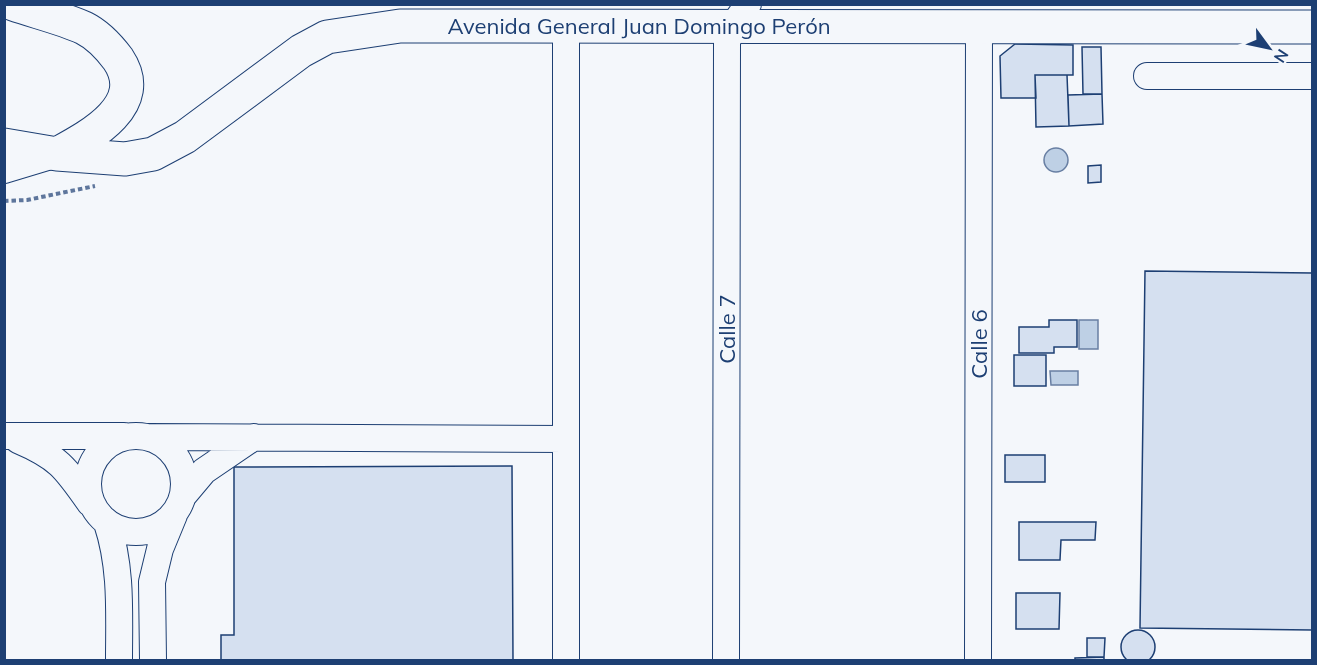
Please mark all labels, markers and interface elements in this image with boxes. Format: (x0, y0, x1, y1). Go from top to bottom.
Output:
street label: Avenida General Juan Domingo Perón (447, 12, 831, 40)
north arrow (1239, 18, 1299, 78)
text: N (1270, 46, 1293, 67)
street label: Calle 7 (713, 294, 741, 364)
street label: Calle 6 (965, 309, 993, 379)

